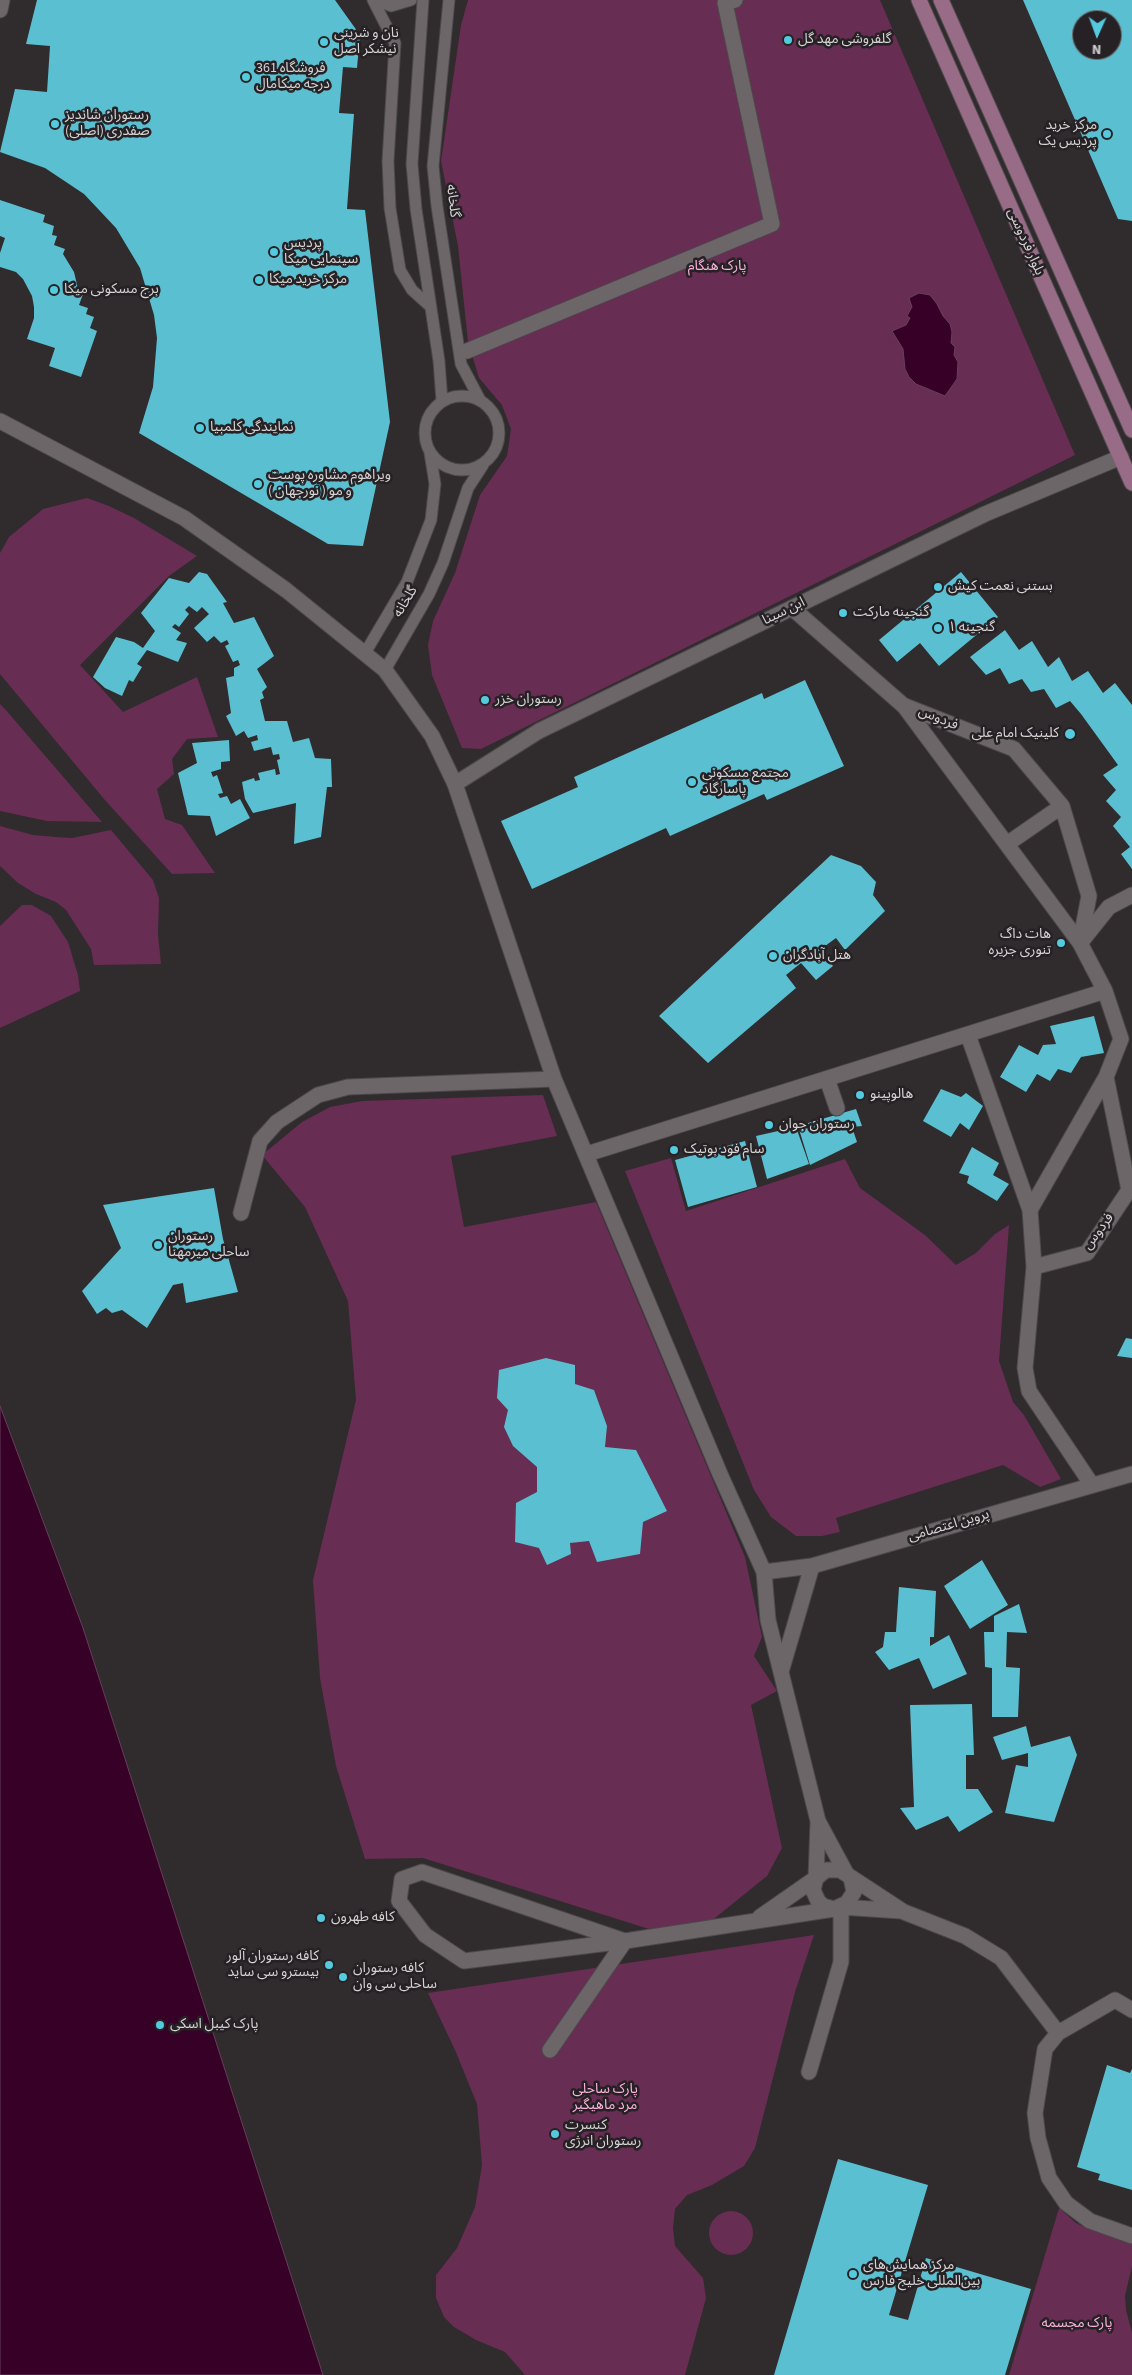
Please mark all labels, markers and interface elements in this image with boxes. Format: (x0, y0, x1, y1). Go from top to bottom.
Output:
north arrow (1072, 10, 1122, 60)
place label: نان و شرینی نیشکر اصل (334, 26, 399, 58)
place label: گلفروشی مهد گل (798, 32, 891, 48)
marker: گلفروشی مهد گل (782, 34, 794, 46)
marker: نان و شرینی نیشکر اصل (318, 36, 330, 48)
text: N (1092, 39, 1102, 59)
place label: فروشگاه 361 درجه میکامال (256, 61, 330, 94)
marker: فروشگاه 361 درجه میکامال (240, 71, 252, 83)
place label: رستوران شاندیز صفدری (اصلی) (65, 108, 150, 140)
marker: رستوران شاندیز صفدری (اصلی) (49, 118, 61, 130)
place label: مرکز خرید پردیس یک (1038, 118, 1097, 150)
marker: مرکز خرید پردیس یک (1101, 128, 1113, 140)
street label: گلخانه (442, 183, 462, 219)
street label: بلوار فردوسی (1003, 206, 1047, 278)
place label: پردیس سینمایی میکا (284, 236, 358, 268)
marker: پردیس سینمایی میکا (268, 246, 280, 258)
park label: پارک هنگام (688, 259, 746, 275)
place label: مرکز خرید میکا (269, 272, 347, 288)
marker: مرکز خرید میکا (253, 274, 265, 286)
place label: برج مسکونی میکا (64, 282, 159, 298)
marker: برج مسکونی میکا (48, 284, 60, 296)
place label: نمایندگی کلمبیا (210, 420, 293, 436)
marker: نمایندگی کلمبیا (194, 422, 206, 434)
place label: ویراهوم مشاوره پوست و مو ( نورجهان ) (268, 468, 391, 501)
marker: ویراهوم مشاوره پوست و مو ( نورجهان ) (252, 478, 264, 490)
place label: بستنی نعمت کیش (948, 579, 1053, 595)
marker: بستنی نعمت کیش (932, 581, 944, 593)
street label: گلخانه (390, 583, 422, 621)
street label: ابن سینا (760, 595, 808, 629)
place label: گنجینه مارکت (853, 605, 929, 621)
marker: گنجینه مارکت (837, 607, 849, 619)
place label: گنجینه ۱ (948, 620, 995, 636)
marker: گنجینه ۱ (932, 622, 944, 634)
place label: رستوران خزر (495, 692, 562, 708)
marker: رستوران خزر (479, 694, 491, 706)
street label: فردوس (916, 703, 960, 735)
place label: کلینیک امام علی (971, 726, 1059, 742)
marker: کلینیک امام علی (1063, 727, 1077, 741)
place label: مجتمع مسکونی پاسارگاد (702, 766, 789, 799)
marker: مجتمع مسکونی پاسارگاد (686, 776, 698, 788)
place label: هات داگ تنورى جزيره (989, 927, 1051, 960)
marker: هات داگ تنورى جزيره (1055, 937, 1067, 949)
place label: هتل آبادگران (783, 948, 851, 964)
marker: هتل آبادگران (767, 950, 779, 962)
place label: هالوپینو (870, 1087, 913, 1103)
marker: هالوپینو (854, 1089, 866, 1101)
place label: رستوران جوان (779, 1117, 855, 1133)
marker: رستوران جوان (763, 1119, 775, 1131)
place label: سام فود بوتیک (684, 1142, 764, 1158)
marker: سام فود بوتیک (668, 1144, 680, 1156)
street label: فردوس (1080, 1210, 1118, 1254)
place label: رستوران ساحلی میرمهنا (168, 1229, 249, 1262)
marker: رستوران ساحلی میرمهنا (152, 1239, 164, 1251)
street label: پروین اعتصامی (906, 1506, 992, 1546)
place label: کافه طهرون (331, 1910, 395, 1926)
marker: کافه طهرون (315, 1912, 327, 1924)
place label: کافه رستوران آلور بیسترو سی ساید (227, 1949, 319, 1981)
marker: کافه رستوران آلور بیسترو سی ساید (323, 1959, 335, 1971)
place label: کافه رستوران ساحلی سی وان (353, 1961, 437, 1994)
marker: کافه رستوران ساحلی سی وان (337, 1971, 349, 1983)
place label: پارک کیبل اسکی (170, 2017, 258, 2033)
marker: پارک کیبل اسکی (154, 2019, 166, 2031)
park label: پارک ساحلی مرد ماهیگیر (572, 2082, 638, 2114)
place label: کنسرت رستوران انرژی (565, 2118, 641, 2150)
marker: کنسرت رستوران انرژی (549, 2128, 561, 2140)
place label: مرکز همایش‌های بین‌المللی خلیج فارس (863, 2258, 980, 2290)
marker: مرکز همایش‌های بین‌المللی خلیج فارس (847, 2268, 859, 2280)
park label: پارک مجسمه (1042, 2316, 1112, 2332)

